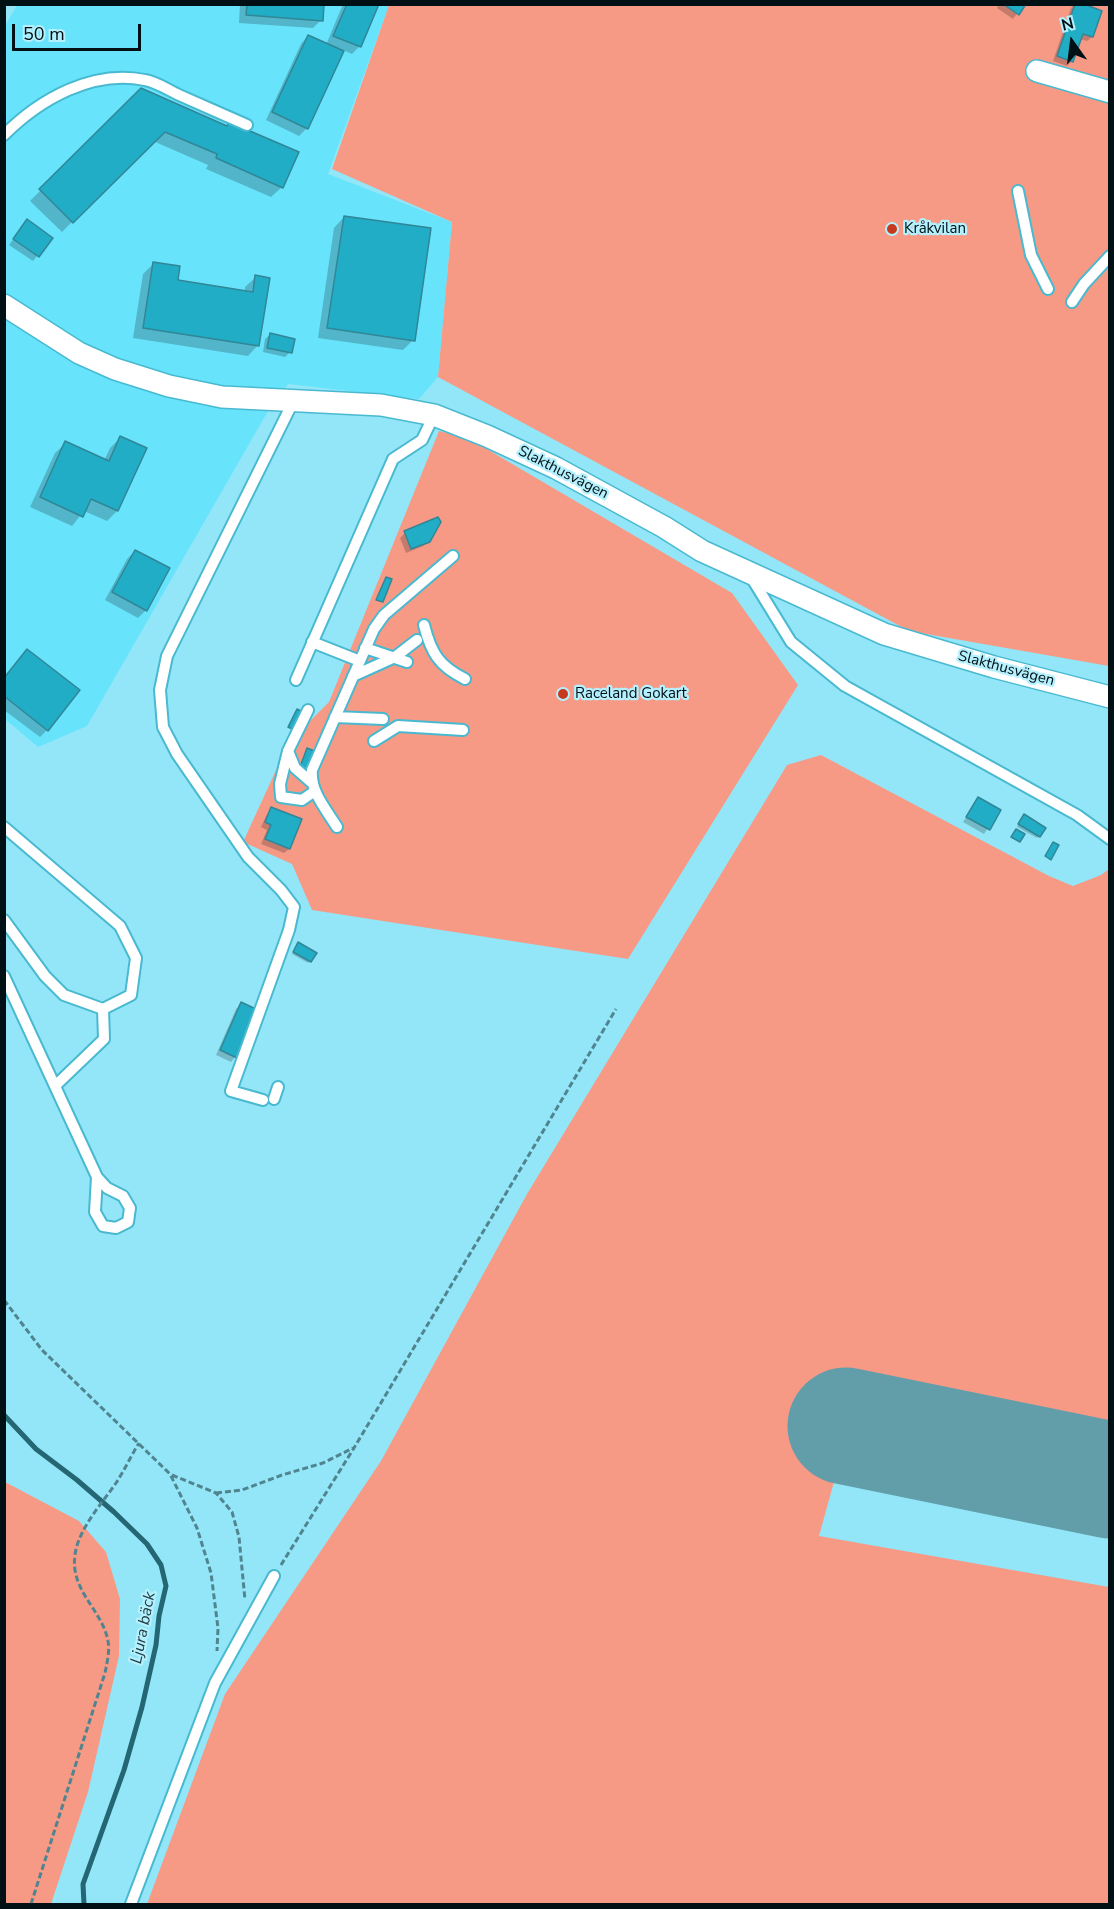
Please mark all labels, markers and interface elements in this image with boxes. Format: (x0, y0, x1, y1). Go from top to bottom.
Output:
scale bar (15, 12, 144, 50)
north arrow (1042, 12, 1102, 72)
text: N (1059, 12, 1076, 37)
text: 50 m (23, 22, 65, 46)
place label: Kråkvilan (904, 220, 966, 238)
marker: Kråkvilan (885, 222, 899, 236)
street label: Slakthusvägen (515, 443, 611, 503)
street label: Slakthusvägen (956, 647, 1056, 691)
place label: Raceland Gokart (575, 685, 687, 703)
marker: Raceland Gokart (556, 687, 570, 701)
water label: Ljura bäck (128, 1590, 160, 1666)

